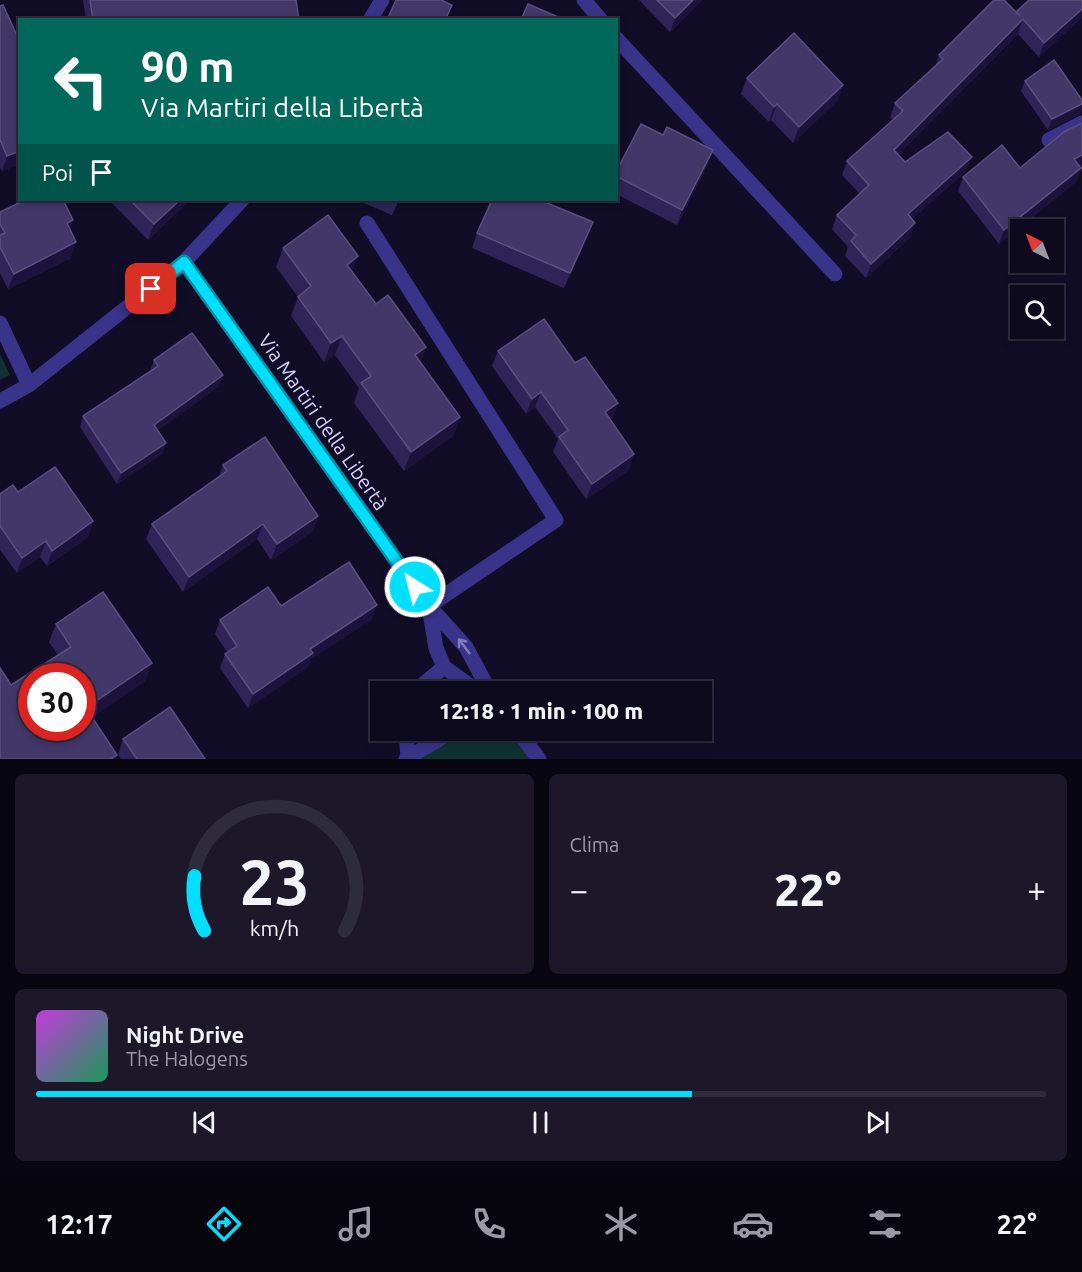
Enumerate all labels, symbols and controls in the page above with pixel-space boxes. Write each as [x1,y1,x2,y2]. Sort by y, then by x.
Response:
icon: left [42,42,120,120]
text: 90 m [141,43,235,90]
text: Via Martiri della Libertà [141,92,424,122]
icon: arrive [85,156,118,189]
text: Poi [42,160,73,185]
north arrow [1010,219,1064,273]
map controls [1010,219,1064,339]
pin [125,263,176,314]
icon: arrive [134,272,167,305]
button: search [1010,285,1064,339]
street label: Via Martiri della Libertà [254,329,393,514]
position arrow [383,555,447,619]
one-way arrow [457,638,470,654]
speed limit sign: 30 [18,663,96,741]
text: 12:18 · 1 min · 100 m [439,698,643,723]
text: Clima [570,833,619,856]
text: 23 [239,847,309,917]
text: 22° [774,864,841,915]
text: − [570,871,588,908]
text: + [1027,871,1046,908]
text: km/h [249,916,299,940]
text: Night Drive [126,1022,244,1047]
text: The Halogens [126,1047,248,1070]
icon: previous [188,1106,221,1139]
icon: pause [524,1106,557,1139]
icon: next [861,1106,894,1139]
icon: directions [203,1203,245,1245]
icon: music [335,1203,377,1245]
icon: phone [468,1203,510,1245]
icon: climate [600,1203,642,1245]
icon: car [732,1203,774,1245]
icon: filters [864,1203,906,1245]
text: 12:17 [45,1209,113,1239]
text: 22° [997,1209,1037,1239]

